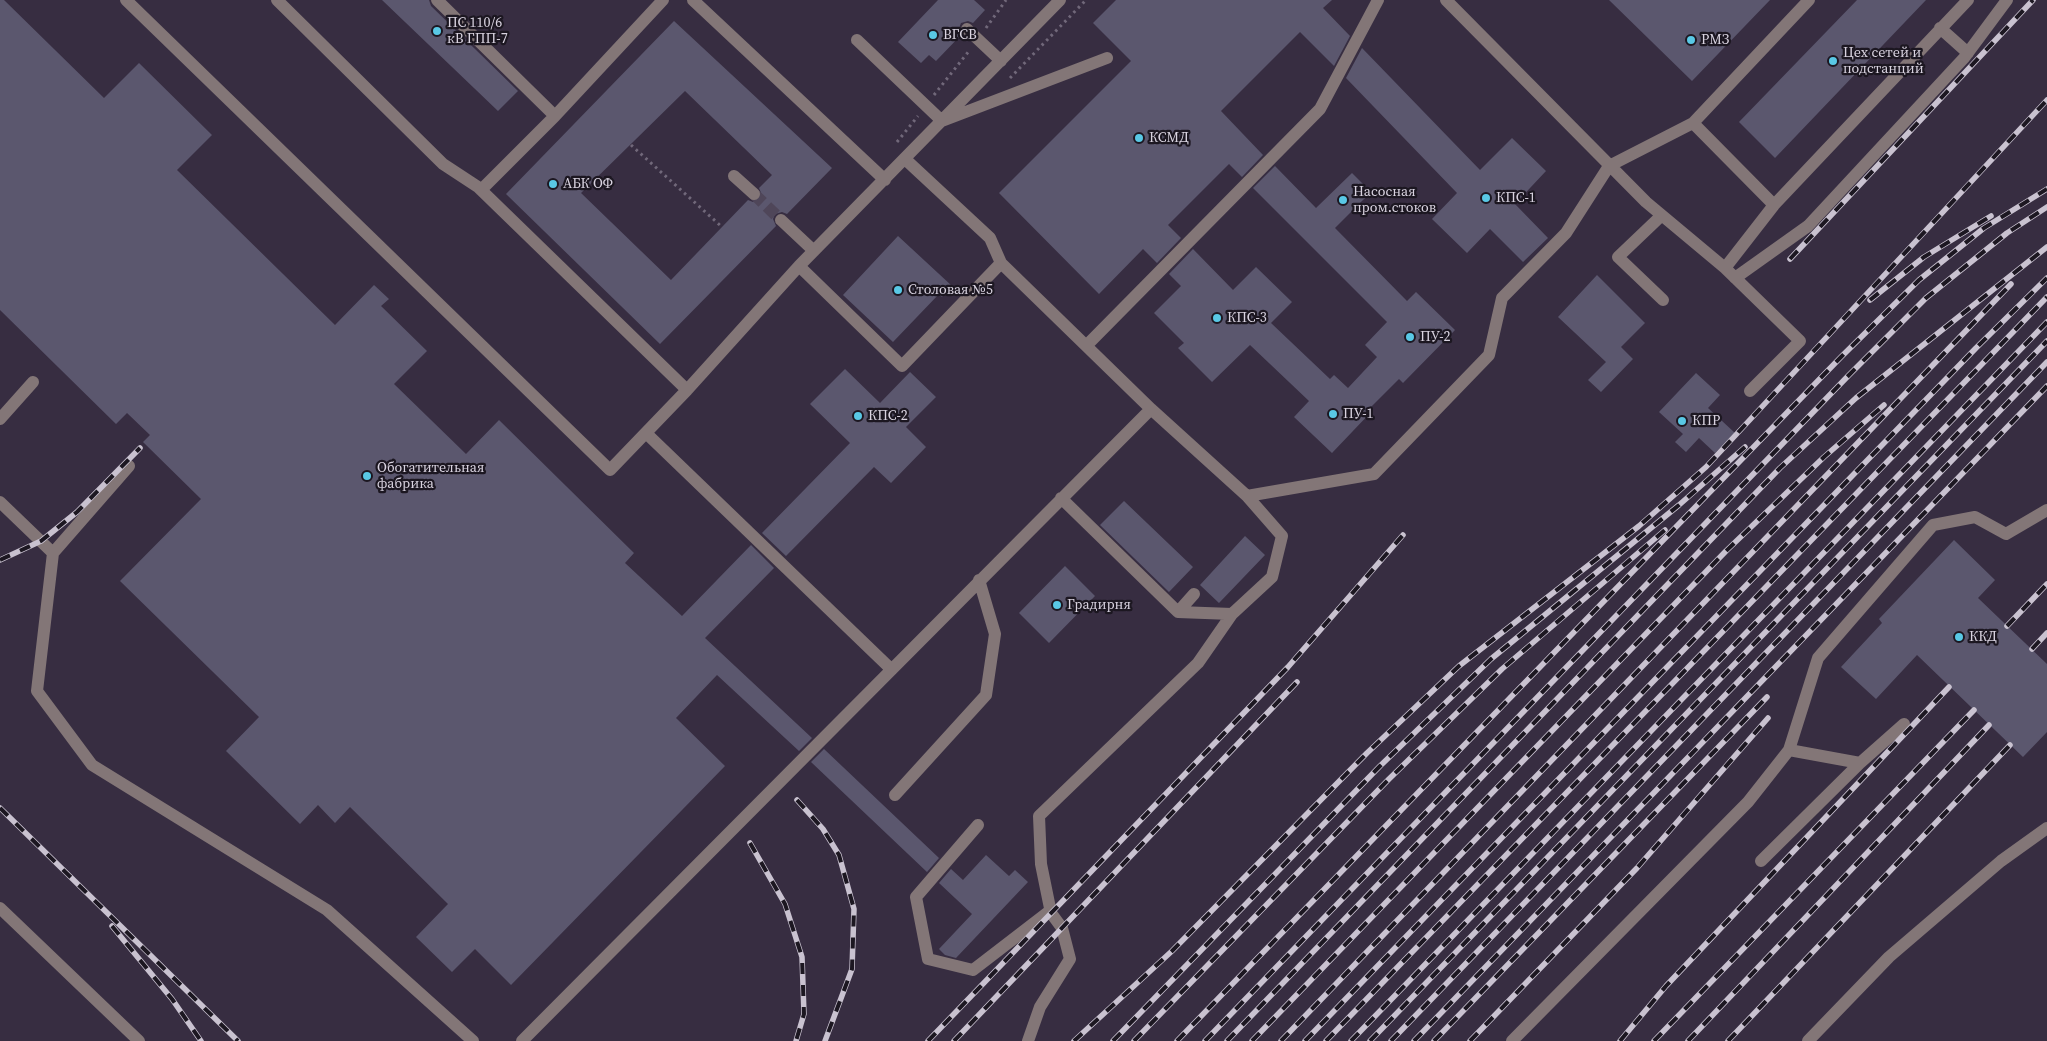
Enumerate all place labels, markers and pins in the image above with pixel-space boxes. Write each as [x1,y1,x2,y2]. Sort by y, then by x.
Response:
place label: ПС 110/6 кВ ГПП-7 [447,15,508,48]
marker: ПС 110/6 кВ ГПП-7 [431,25,443,37]
place label: ВГСВ [943,27,977,43]
marker: ВГСВ [927,29,939,41]
place label: РМЗ [1701,32,1730,48]
marker: РМЗ [1685,34,1697,46]
place label: Цех сетей и подстанций [1843,45,1924,78]
marker: Цех сетей и подстанций [1827,55,1839,67]
place label: КСМД [1149,130,1189,146]
marker: КСМД [1133,132,1145,144]
place label: АБК ОФ [563,176,613,192]
marker: АБК ОФ [547,178,559,190]
place label: Насосная пром.стоков [1353,184,1436,216]
place label: КПС-1 [1496,190,1536,206]
marker: КПС-1 [1480,192,1492,204]
marker: Насосная пром.стоков [1337,194,1349,206]
place label: Столовая №5 [908,282,993,298]
marker: Столовая №5 [892,284,904,296]
place label: КПС-3 [1227,310,1267,326]
marker: КПС-3 [1211,312,1223,324]
place label: ПУ-2 [1420,329,1451,345]
marker: ПУ-2 [1404,331,1416,343]
place label: ПУ-1 [1343,406,1374,422]
place label: КПС-2 [868,408,908,424]
marker: ПУ-1 [1327,408,1339,420]
marker: КПС-2 [852,410,864,422]
place label: КПР [1692,413,1720,429]
marker: КПР [1676,415,1688,427]
place label: Обогатительная фабрика [377,460,484,492]
marker: Обогатительная фабрика [361,470,373,482]
place label: Градирня [1067,597,1131,613]
marker: Градирня [1051,599,1063,611]
place label: ККД [1969,629,1997,645]
marker: ККД [1953,631,1965,643]

